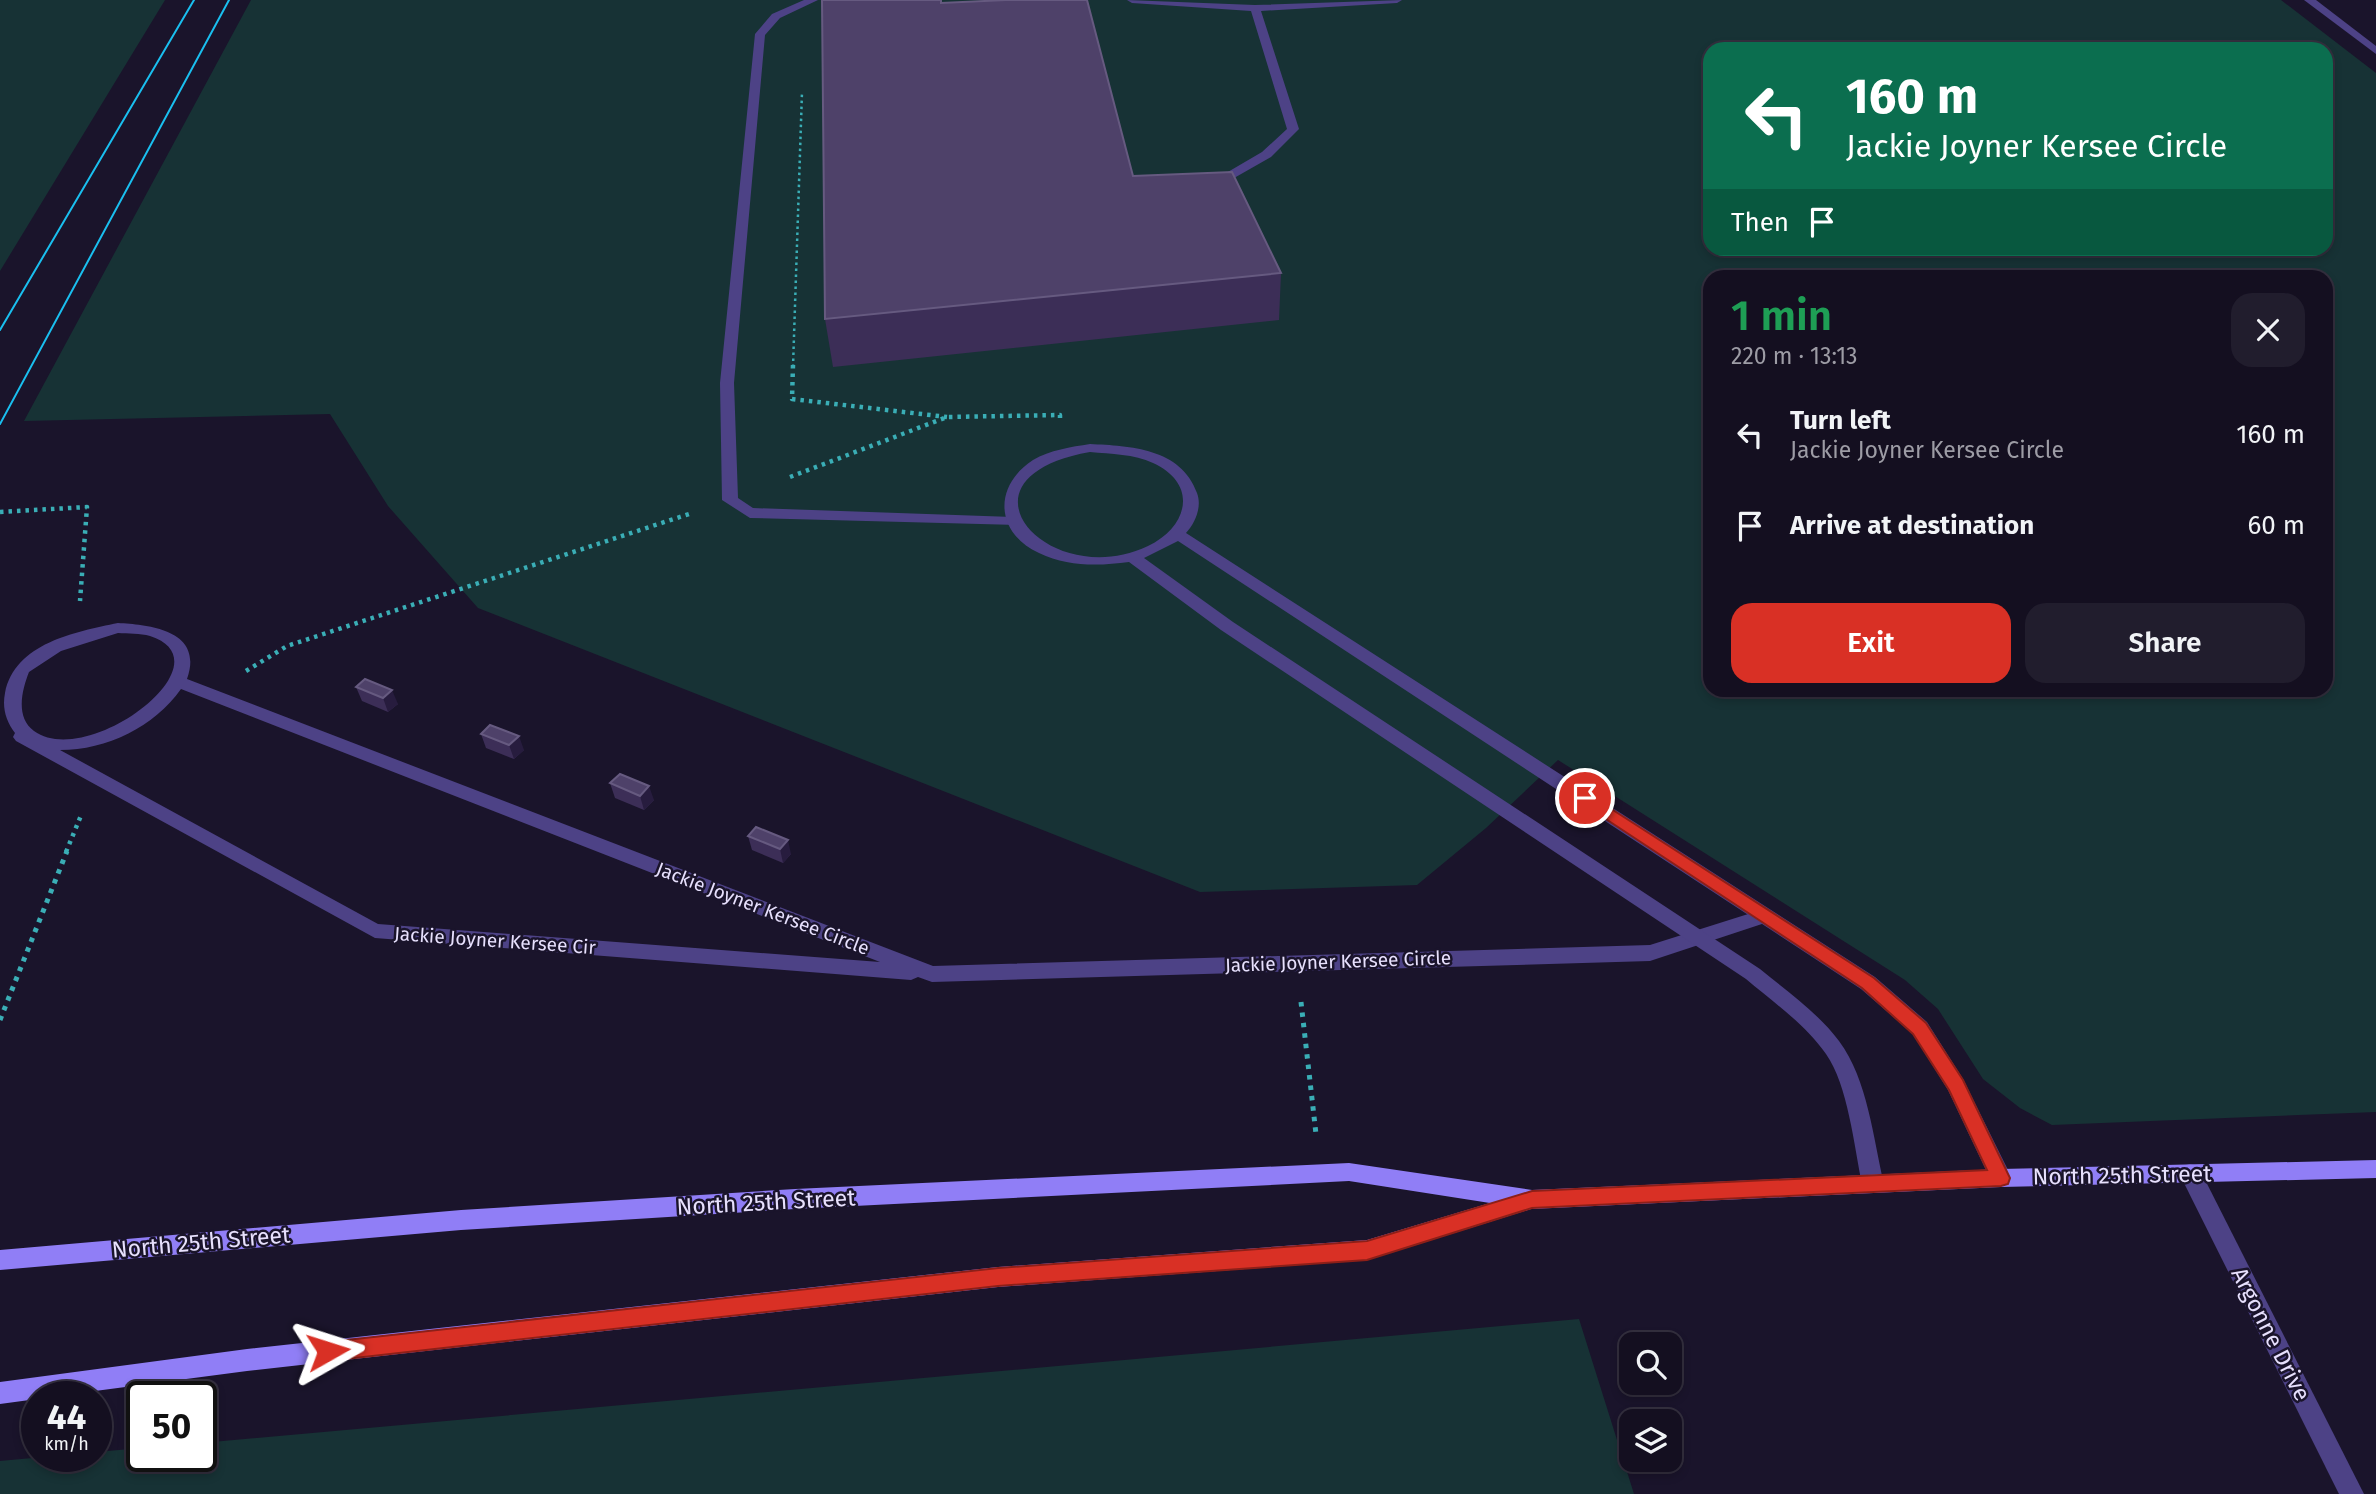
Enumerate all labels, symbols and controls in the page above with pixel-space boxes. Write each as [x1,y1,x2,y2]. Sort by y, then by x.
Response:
text: 160 m [1846,67,1978,126]
icon: left [1731,70,1822,161]
text: Jackie Joyner Kersee Circle [1846,127,2227,165]
icon: arrive [1803,203,1841,241]
text: Then [1731,207,1789,238]
text: 1 min [1731,291,1832,341]
button: close [2231,293,2305,367]
text: 220 m · 13:13 [1731,342,1858,370]
text: Turn left [1790,405,1891,436]
icon: left [1731,416,1769,454]
text: 160 m [2236,419,2305,450]
text: Jackie Joyner Kersee Circle [1790,436,2064,464]
icon: arrive [1731,507,1769,545]
text: Arrive at destination [1790,510,2034,541]
text: 60 m [2247,510,2305,541]
button: Exit [1731,603,2011,683]
button: Share [2025,603,2305,683]
pin [1555,768,1615,828]
icon: arrive [1566,779,1604,817]
street label: Jackie Joyner Kersee Circle [653,857,873,960]
street label: Jackie Joyner Kersee Cir [393,922,597,959]
street label: Jackie Joyner Kersee Circle [1225,946,1452,977]
street label: North 25th Street [2032,1159,2212,1191]
street label: North 25th Street [676,1183,857,1221]
street label: North 25th Street [111,1220,292,1264]
street label: Argonne Drive [2225,1262,2317,1406]
position arrow [291,1314,365,1388]
map controls [1619,1332,1682,1472]
button: search [1619,1332,1682,1395]
speed limit sign: 50 [126,1381,217,1472]
text: 44 [47,1396,86,1438]
button: layers [1619,1409,1682,1472]
text: km/h [44,1433,89,1455]

